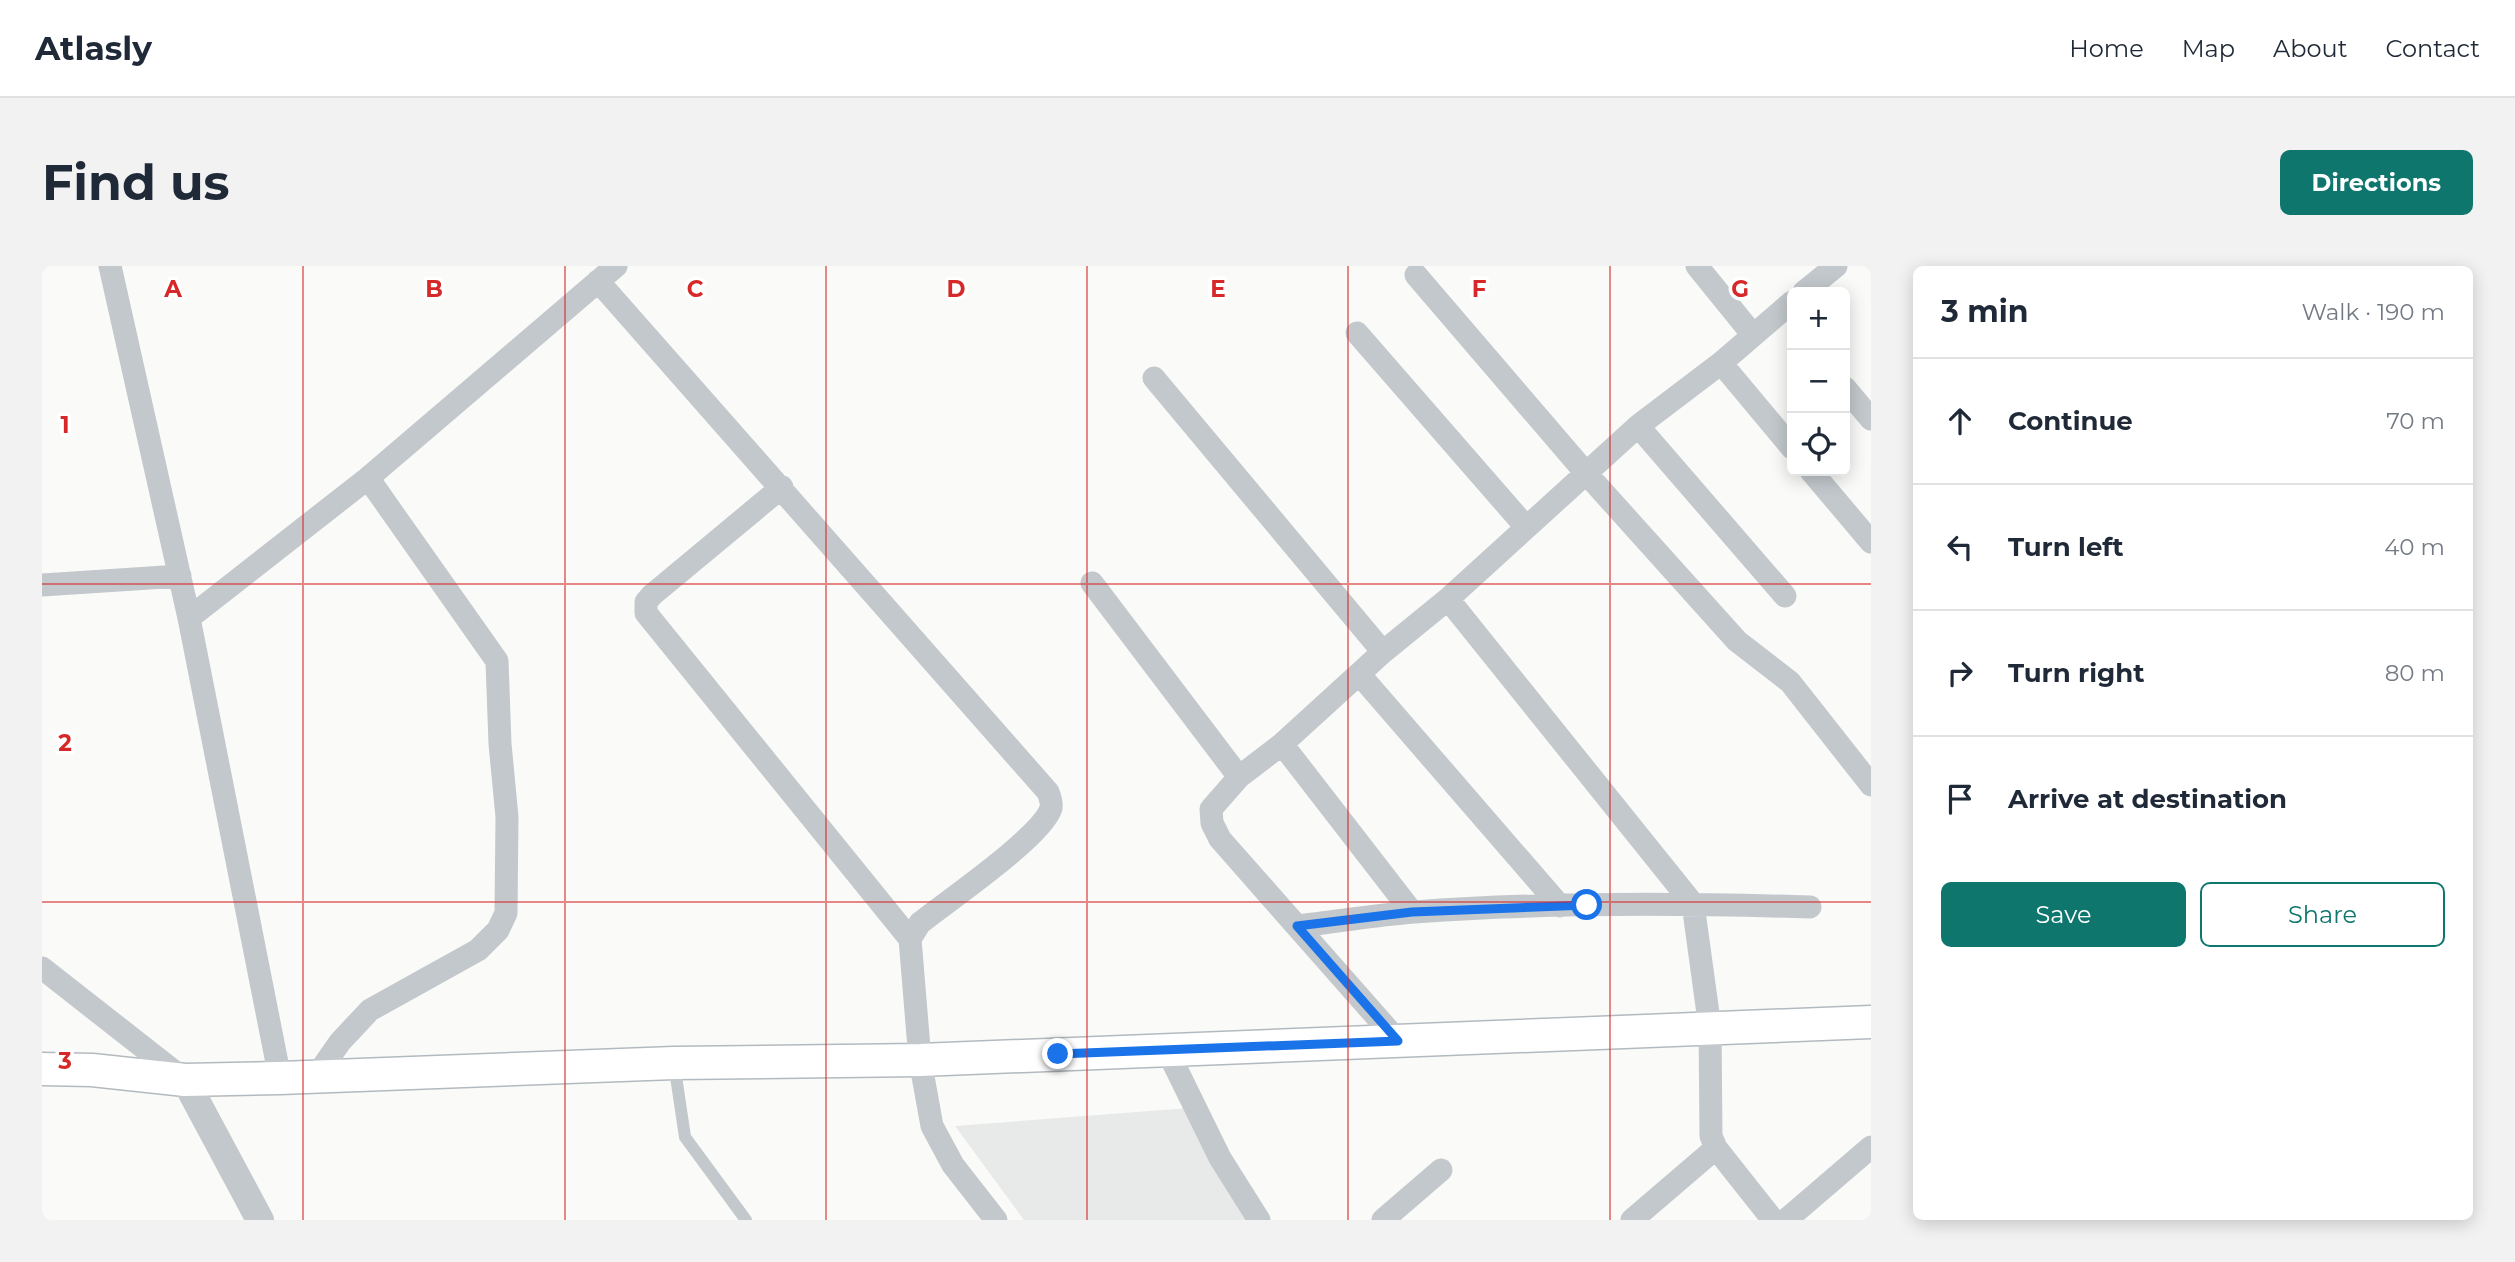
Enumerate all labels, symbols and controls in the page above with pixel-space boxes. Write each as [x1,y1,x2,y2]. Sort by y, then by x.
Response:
text: Atlasly [35,28,152,68]
text: Home [2069,34,2144,63]
text: Map [2182,34,2235,63]
text: About [2273,34,2347,63]
text: Contact [2385,34,2480,63]
button: Directions [2280,150,2473,215]
text: Find us [42,153,230,212]
text: A [163,275,182,303]
text: B [425,275,443,303]
text: C [687,275,704,303]
text: D [947,275,966,303]
text: E [1210,275,1226,303]
text: F [1472,275,1487,303]
text: G [1731,275,1749,303]
map controls [1787,287,1850,476]
button: + [1787,287,1850,350]
text: 3 min [1941,293,2028,330]
text: Walk · 190 m [2301,298,2445,326]
button: − [1787,350,1850,413]
icon: ahead [1941,402,1979,440]
text: Continue [2008,405,2133,437]
text: 70 m [2386,407,2445,435]
text: 1 [60,411,70,439]
button: locate [1787,413,1850,476]
icon: left [1941,528,1979,566]
text: Turn left [2008,531,2124,563]
text: 40 m [2384,533,2445,561]
icon: right [1941,654,1979,692]
text: Turn right [2008,657,2144,689]
text: 80 m [2385,659,2445,687]
text: 2 [58,729,72,757]
icon: arrive [1941,780,1979,818]
text: Arrive at destination [2008,783,2287,815]
button: Save [1941,882,2186,947]
button: Share [2200,882,2445,947]
route start [1571,889,1602,920]
route end [1042,1038,1073,1069]
text: 3 [57,1047,72,1075]

